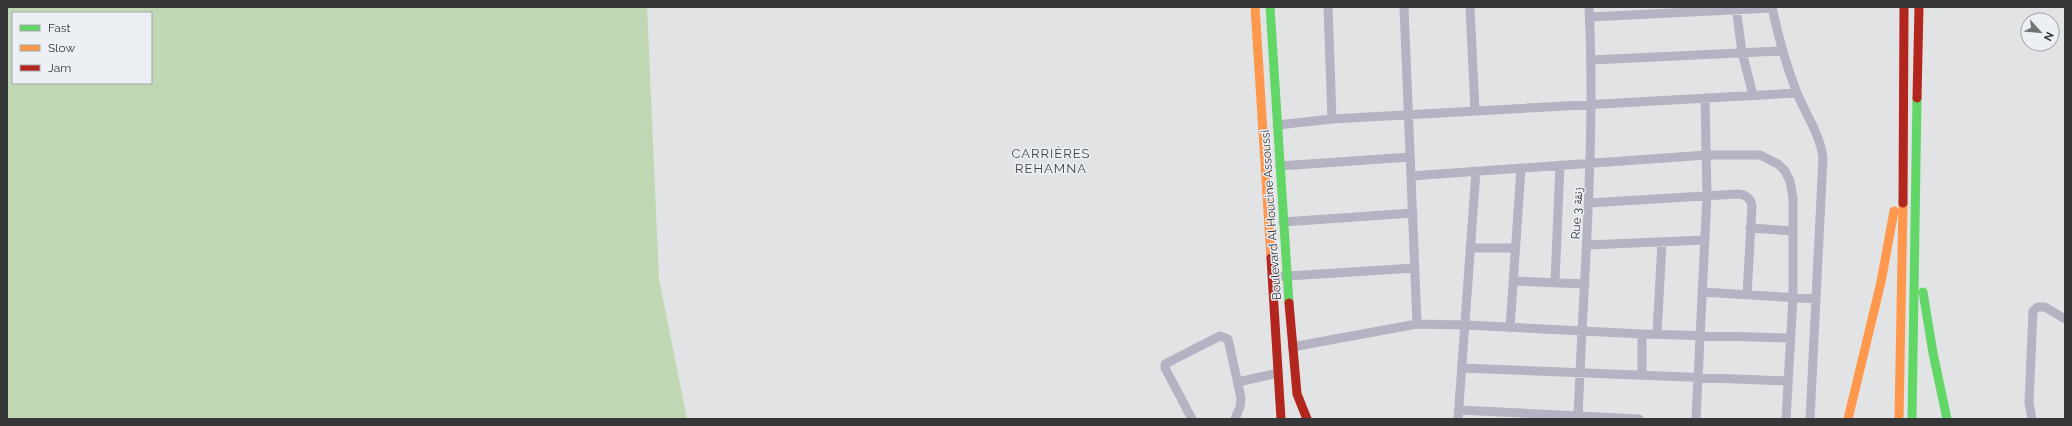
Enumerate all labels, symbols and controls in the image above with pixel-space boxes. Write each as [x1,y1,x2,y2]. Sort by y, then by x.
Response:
legend [12,12,152,84]
north arrow [2020,12,2060,52]
text: Fast [48,21,71,35]
text: N [2041,30,2056,43]
text: Slow [48,41,75,55]
text: Jam [48,61,71,75]
street label: Boulevard Al Houcine Assoussi [1258,129,1284,301]
district label: CARRIÈRES REHAMNA [1012,146,1090,176]
street label: Rue 3 زنقة [1569,186,1585,240]

